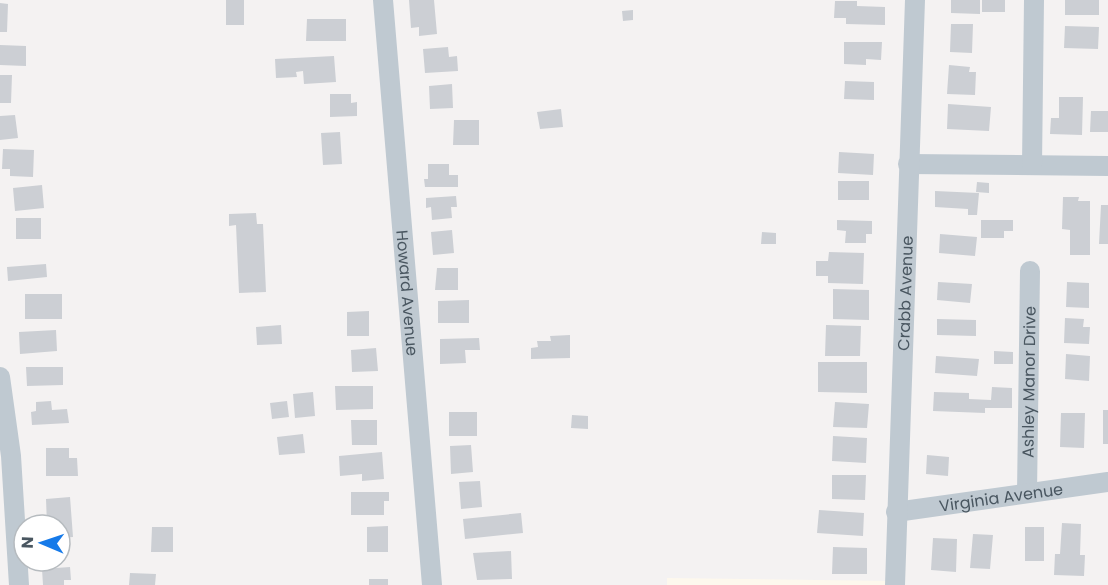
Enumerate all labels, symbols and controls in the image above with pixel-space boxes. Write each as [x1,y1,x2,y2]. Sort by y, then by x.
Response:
street label: Howard Avenue [390,229,424,357]
street label: Crabb Avenue [892,235,919,351]
street label: Ashley Manor Drive [1016,306,1042,458]
street label: Virginia Avenue [938,477,1065,518]
north arrow [12,513,72,573]
text: N [16,536,39,549]

